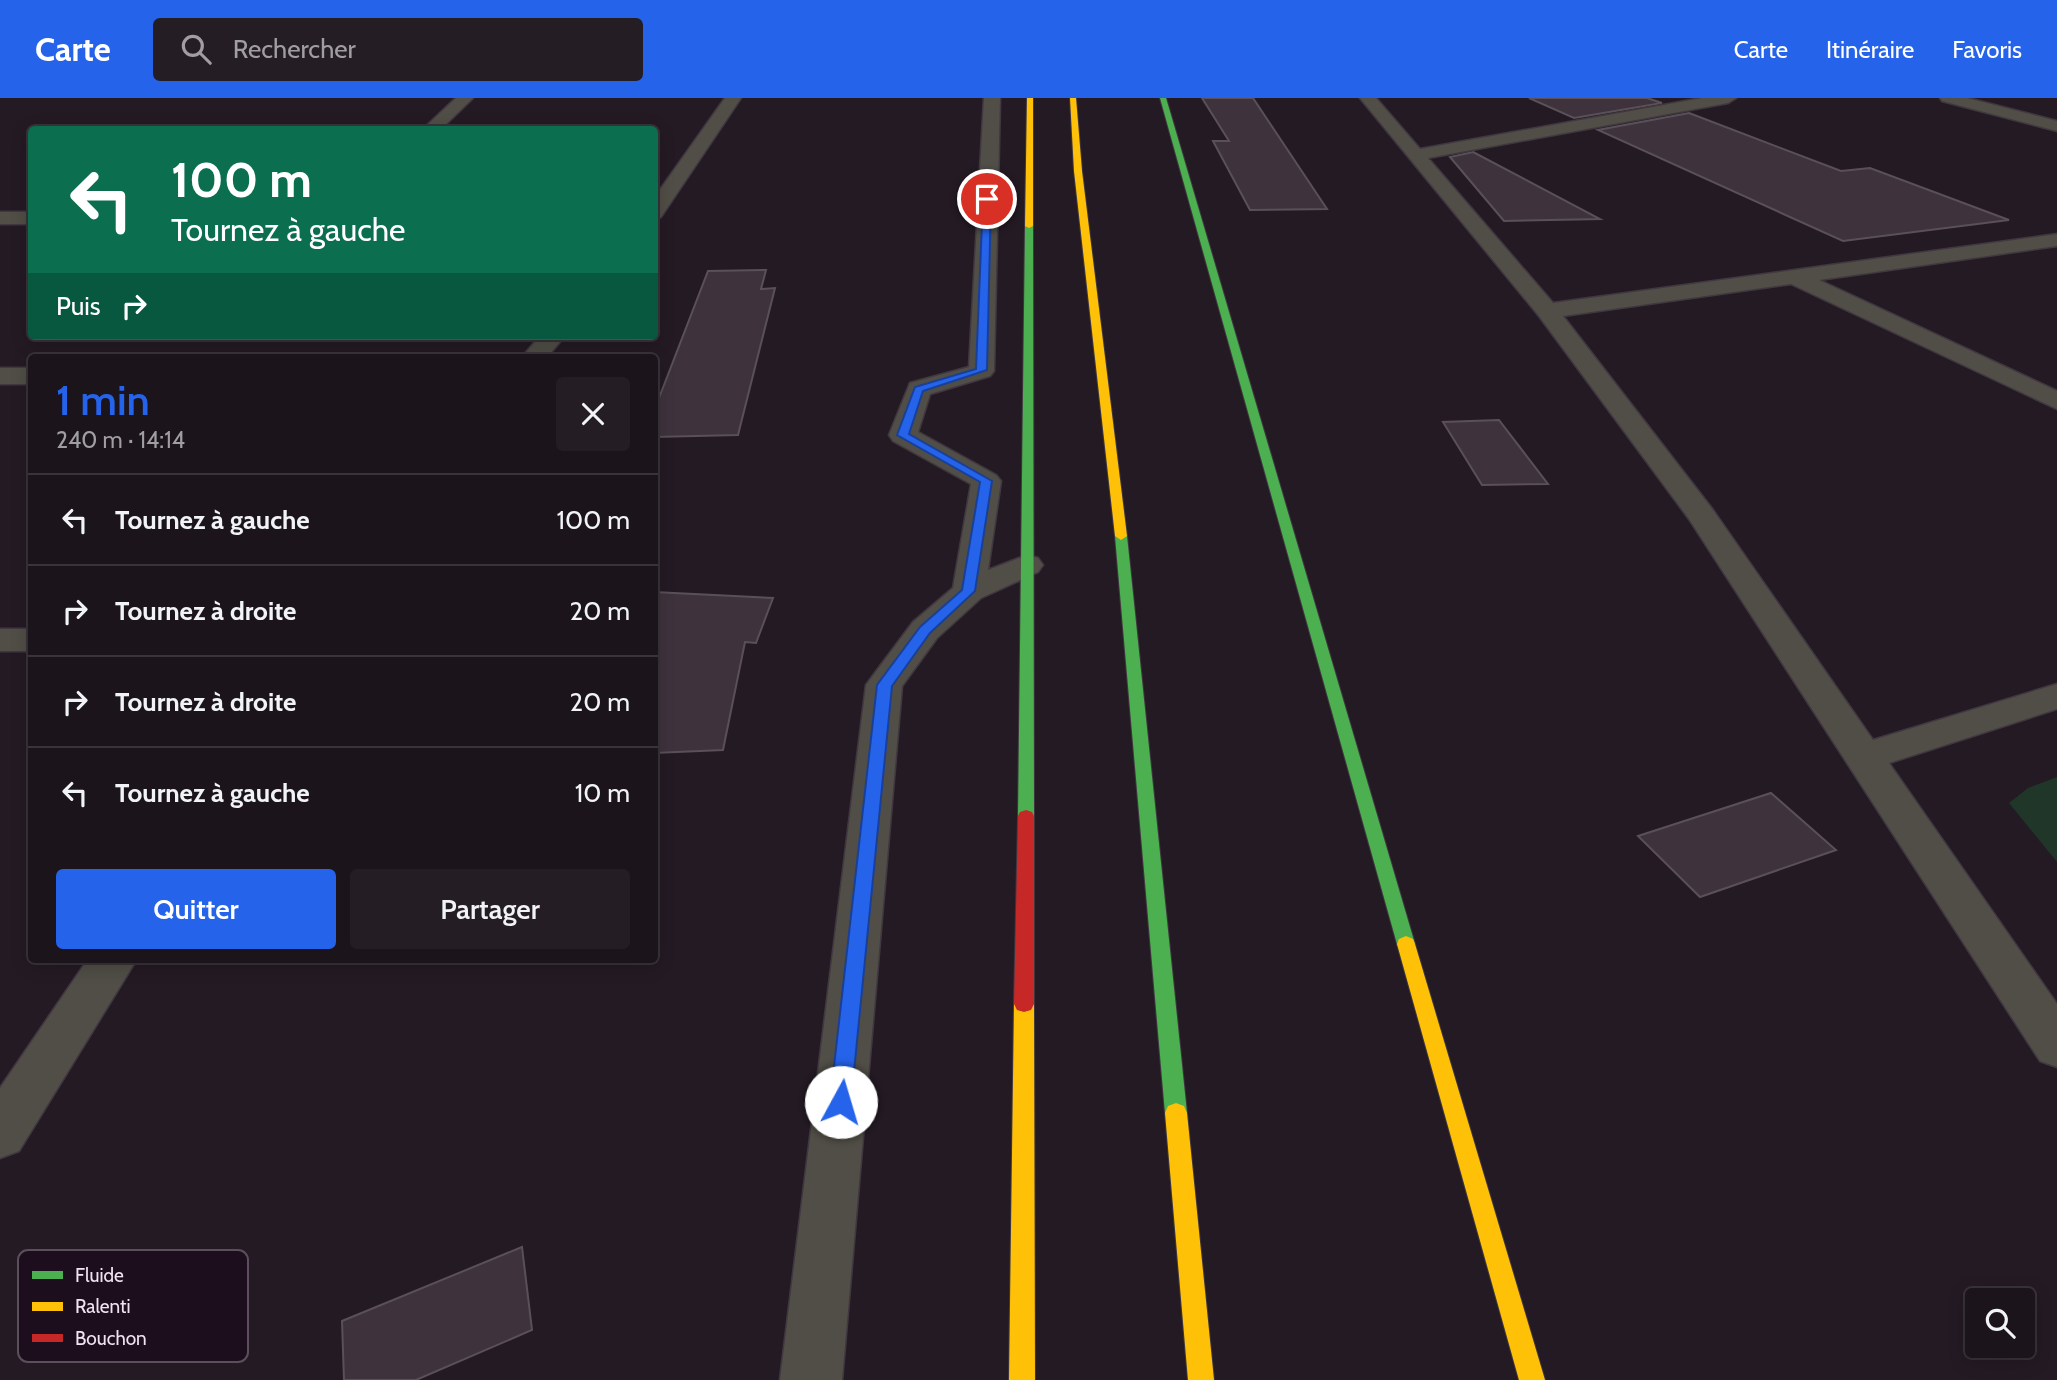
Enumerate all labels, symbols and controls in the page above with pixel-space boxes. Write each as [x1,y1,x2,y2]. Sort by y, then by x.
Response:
search box [153,18,643,81]
text: Carte [35,29,111,69]
icon: search [177,30,215,68]
text: Rechercher [233,33,356,65]
text: Carte [1734,35,1788,64]
text: Itinéraire [1826,35,1914,64]
text: Favoris [1952,35,2022,64]
text: 100 m [171,150,312,209]
icon: left [56,154,147,245]
pin [957,169,1017,229]
icon: arrive [968,180,1006,218]
text: Tournez à gauche [171,210,405,249]
icon: right [115,287,153,325]
text: Puis [56,290,101,322]
text: 1 min [56,374,150,426]
button: close [556,377,630,451]
text: 240 m · 14:14 [56,426,185,454]
icon: left [56,501,94,539]
text: Tournez à gauche [115,504,310,536]
text: 100 m [557,504,630,536]
icon: right [56,592,94,630]
text: Tournez à droite [115,595,297,627]
text: 20 m [570,595,630,627]
icon: right [56,683,94,721]
text: Tournez à droite [115,686,297,718]
text: 20 m [570,686,630,718]
icon: left [56,774,94,812]
text: Tournez à gauche [115,777,310,809]
text: 10 m [575,777,630,809]
button: Quitter [56,869,336,949]
button: Partager [350,869,630,949]
position arrow [804,1065,878,1139]
legend [18,1250,248,1362]
text: Fluide [75,1264,124,1287]
map controls [1965,1288,2035,1358]
button: search [1965,1288,2035,1358]
text: Ralenti [75,1295,131,1318]
text: Bouchon [75,1327,147,1350]

